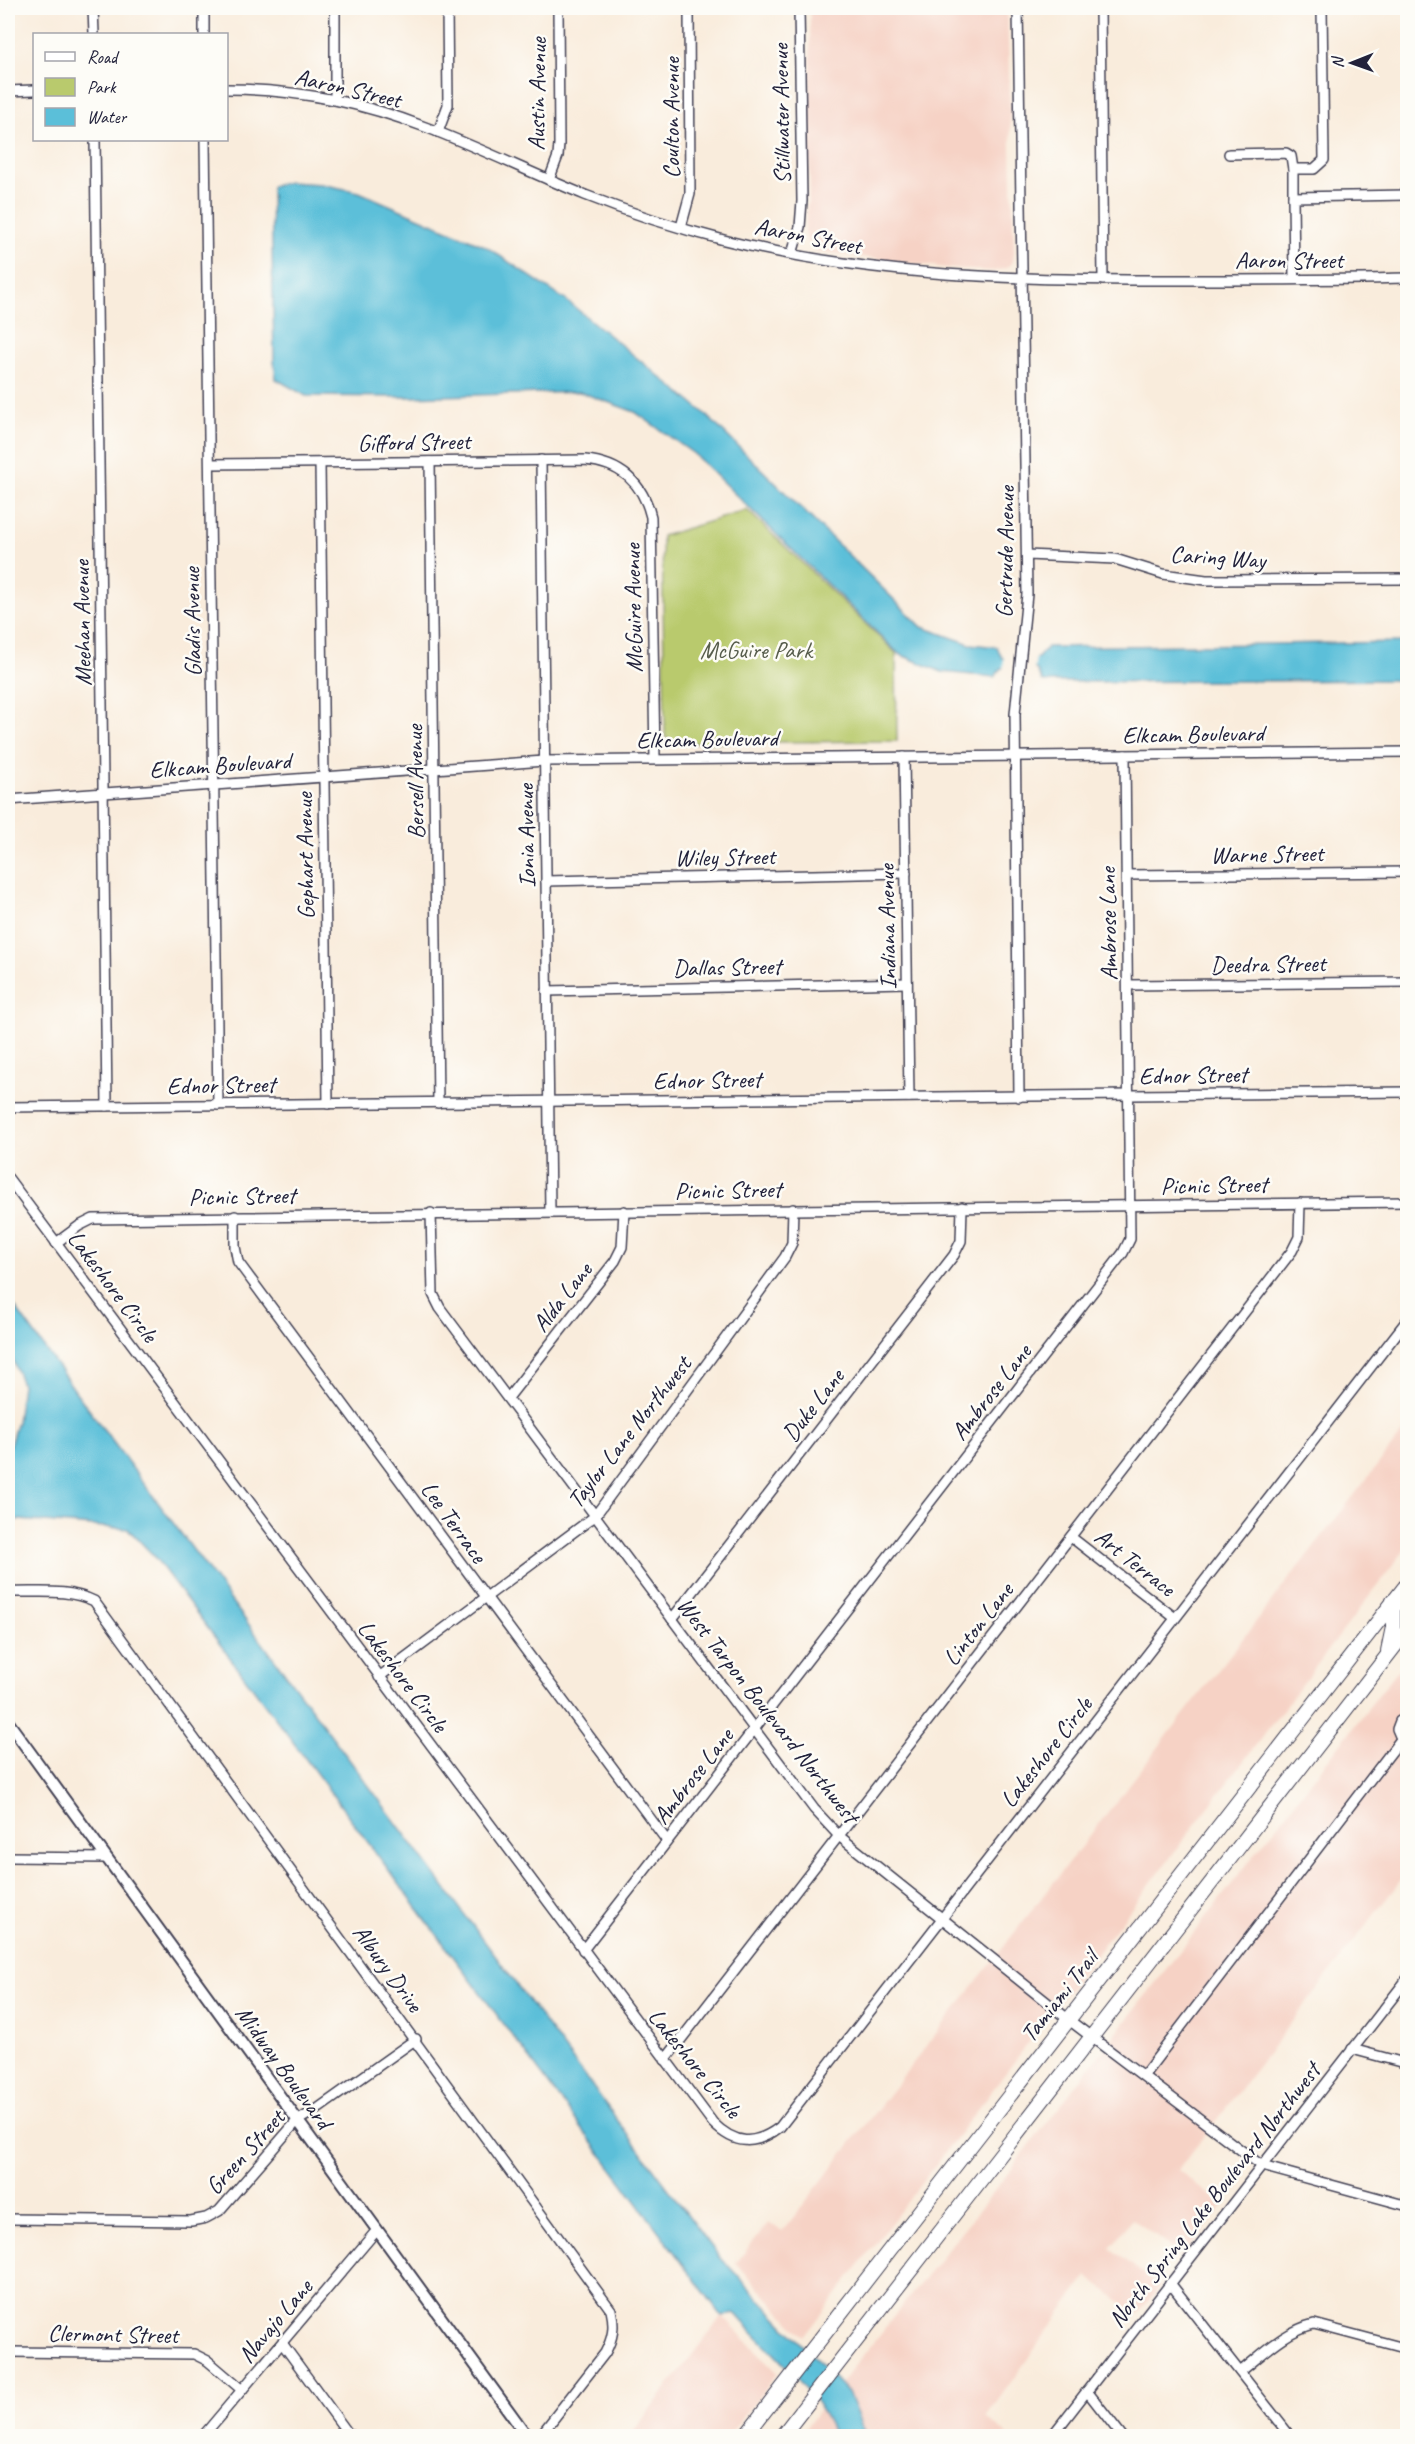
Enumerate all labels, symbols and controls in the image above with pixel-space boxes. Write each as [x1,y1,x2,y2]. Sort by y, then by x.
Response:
legend [33,33,228,141]
north arrow [1322,33,1382,93]
street label: Austin Avenue [521,35,553,151]
street label: Stillwater Avenue [765,41,797,184]
text: Road [87,46,120,68]
street label: Coulton Avenue [656,55,686,178]
text: N [1328,55,1348,68]
street label: Aaron Street [292,61,406,115]
text: Park [87,76,117,98]
text: Water [87,106,128,128]
street label: Aaron Street [752,211,866,261]
street label: Aaron Street [1235,245,1345,275]
street label: Gifford Street [357,426,473,458]
street label: Gertrude Avenue [989,484,1021,618]
street label: Caring Way [1169,539,1268,575]
street label: McGuire Avenue [617,541,649,673]
street label: Meehan Avenue [66,558,98,686]
street label: Gladis Avenue [176,565,208,677]
park label: McGuire Park [700,635,814,665]
street label: Elkcam Boulevard [1122,718,1268,750]
street label: Bersell Avenue [399,723,431,839]
street label: Elkcam Boulevard [636,723,782,755]
street label: Elkcam Boulevard [148,745,295,785]
street label: Ionia Avenue [510,782,542,888]
street label: Gephart Avenue [289,790,321,920]
street label: Warne Street [1210,838,1326,870]
street label: Wiley Street [675,841,777,873]
street label: Indiana Avenue [871,862,903,990]
street label: Ambrose Lane [1092,865,1124,981]
street label: Deedra Street [1210,948,1328,980]
street label: Dallas Street [673,951,784,983]
street label: Ednor Street [1139,1059,1250,1091]
street label: Ednor Street [653,1064,764,1096]
street label: Ednor Street [167,1069,278,1101]
street label: Picnic Street [1160,1169,1271,1201]
street label: Picnic Street [674,1174,785,1206]
street label: Picnic Street [188,1180,299,1212]
street label: Lakeshore Circle [61,1224,166,1350]
street label: Alda Lane [525,1254,600,1338]
street label: Ambrose Lane [944,1336,1039,1446]
street label: Taylor Lane Northwest [560,1348,699,1514]
street label: Duke Lane [775,1361,852,1447]
street label: Lee Terrace [414,1475,495,1571]
street label: Art Terrace [1089,1521,1183,1604]
street label: Linton Lane [936,1575,1021,1672]
street label: West Tarpon Boulevard Northwest [670,1591,867,1831]
street label: Lakeshore Circle [351,1614,456,1740]
street label: Lakeshore Circle [993,1689,1100,1813]
street label: Ambrose Lane [646,1720,741,1830]
street label: Albury Drive [346,1918,431,2019]
street label: Tamiami Trail [1014,1941,1107,2048]
street label: Midway Boulevard [229,1999,341,2137]
street label: Lakeshore Circle [642,2002,750,2126]
street label: North Spring Lake Boulevard Northwest [1101,2054,1329,2333]
street label: Green Street [199,2102,292,2201]
street label: Navajo Lane [231,2271,320,2369]
street label: Clermont Street [48,2318,180,2350]

